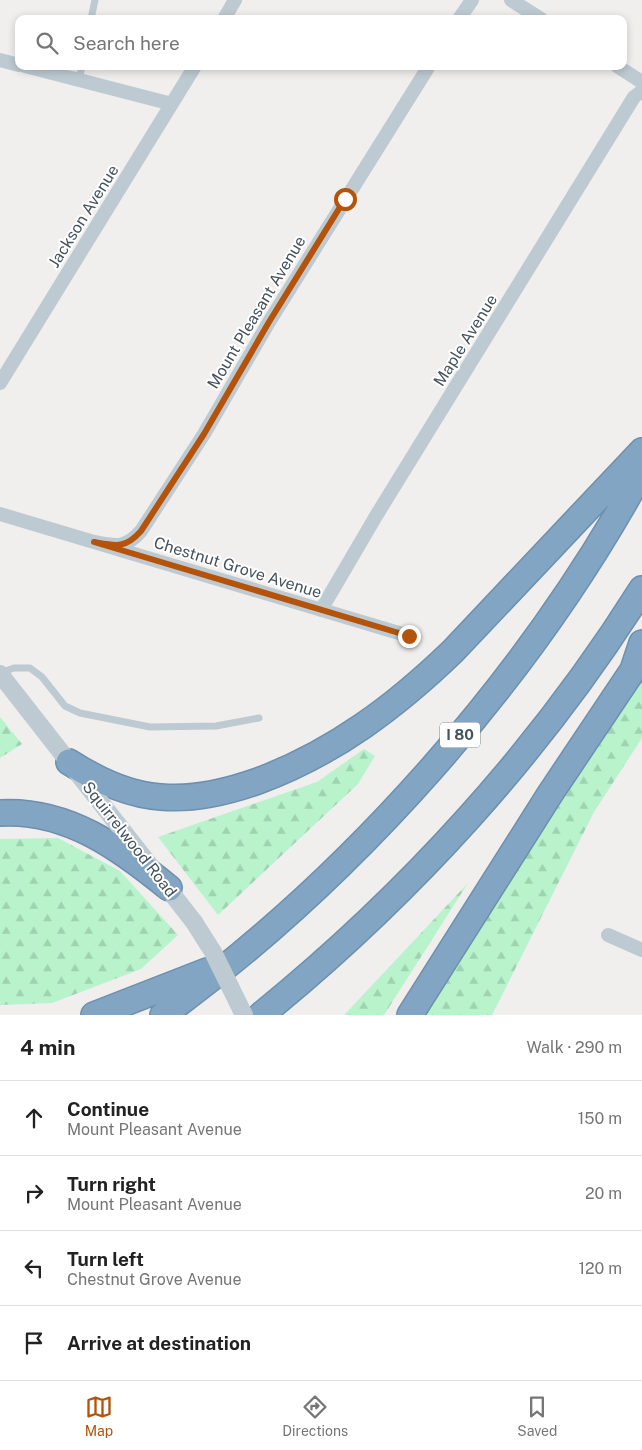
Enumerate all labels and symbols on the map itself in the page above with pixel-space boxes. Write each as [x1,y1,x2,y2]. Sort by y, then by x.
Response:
street label: Jackson Avenue [44,161,123,271]
route start [334,188,357,211]
street label: Mount Pleasant Avenue [203,232,310,392]
street label: Maple Avenue [430,291,501,390]
street label: Chestnut Grove Avenue [152,533,324,602]
route end [398,625,421,648]
road number: I 80 [440,722,480,748]
street label: Squirrelwood Road [79,778,181,901]

